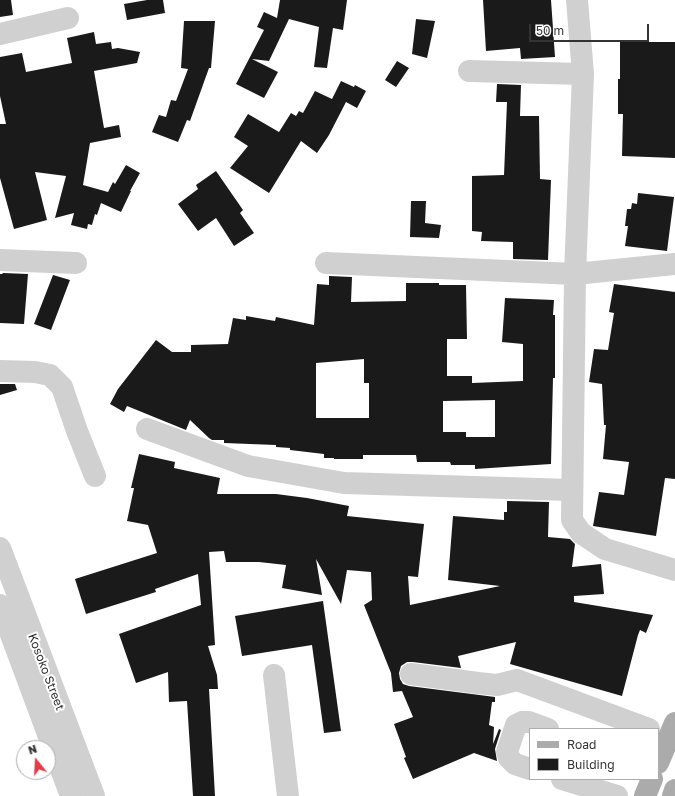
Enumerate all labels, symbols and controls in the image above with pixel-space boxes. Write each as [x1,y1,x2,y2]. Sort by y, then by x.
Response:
scale bar [531,16,651,42]
text: 50 m [536,23,564,38]
street label: Kosoko Street [25,632,67,712]
legend [529,728,659,780]
text: Road [567,737,596,752]
north arrow [16,740,56,780]
text: N [26,742,38,757]
text: Building [567,757,615,772]

